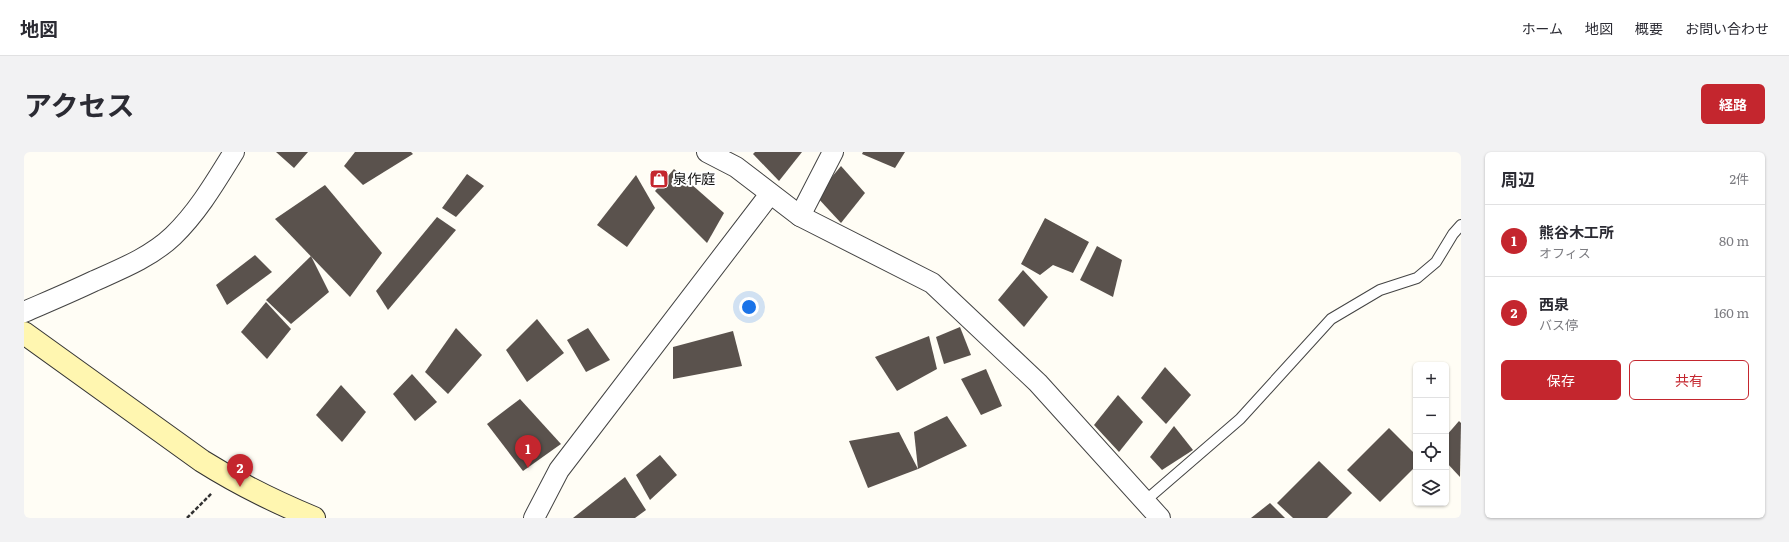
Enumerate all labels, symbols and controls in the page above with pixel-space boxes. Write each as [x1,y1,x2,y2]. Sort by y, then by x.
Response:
text: 地図 [20,14,58,42]
text: ホーム [1521,18,1563,38]
text: 地図 [1585,18,1613,38]
text: 概要 [1635,18,1663,38]
text: お問い合わせ [1685,18,1769,38]
text: アクセス [24,83,135,125]
button: 経路 [1701,84,1765,124]
text: 周辺 [1501,166,1535,191]
shop icon: 泉作庭 [648,168,670,190]
place label: 泉作庭 [673,168,715,188]
text: 2件 [1729,169,1749,188]
text: 熊谷木工所 [1539,220,1614,243]
text: 1 [1511,231,1517,250]
text: 80 m [1719,231,1749,250]
text: オフィス [1539,243,1591,262]
text: 西泉 [1539,292,1569,315]
your location [739,297,759,317]
text: 2 [1511,303,1517,322]
text: 160 m [1714,303,1749,322]
text: バス停 [1539,315,1578,334]
button: 保存 [1501,360,1621,400]
button: 共有 [1629,360,1749,400]
map controls [1413,362,1449,506]
button: + [1413,362,1449,398]
button: − [1413,398,1449,434]
button: locate [1413,434,1449,470]
pin: 1 [515,435,541,468]
pin: 2 [227,454,253,487]
button: layers [1413,470,1449,506]

